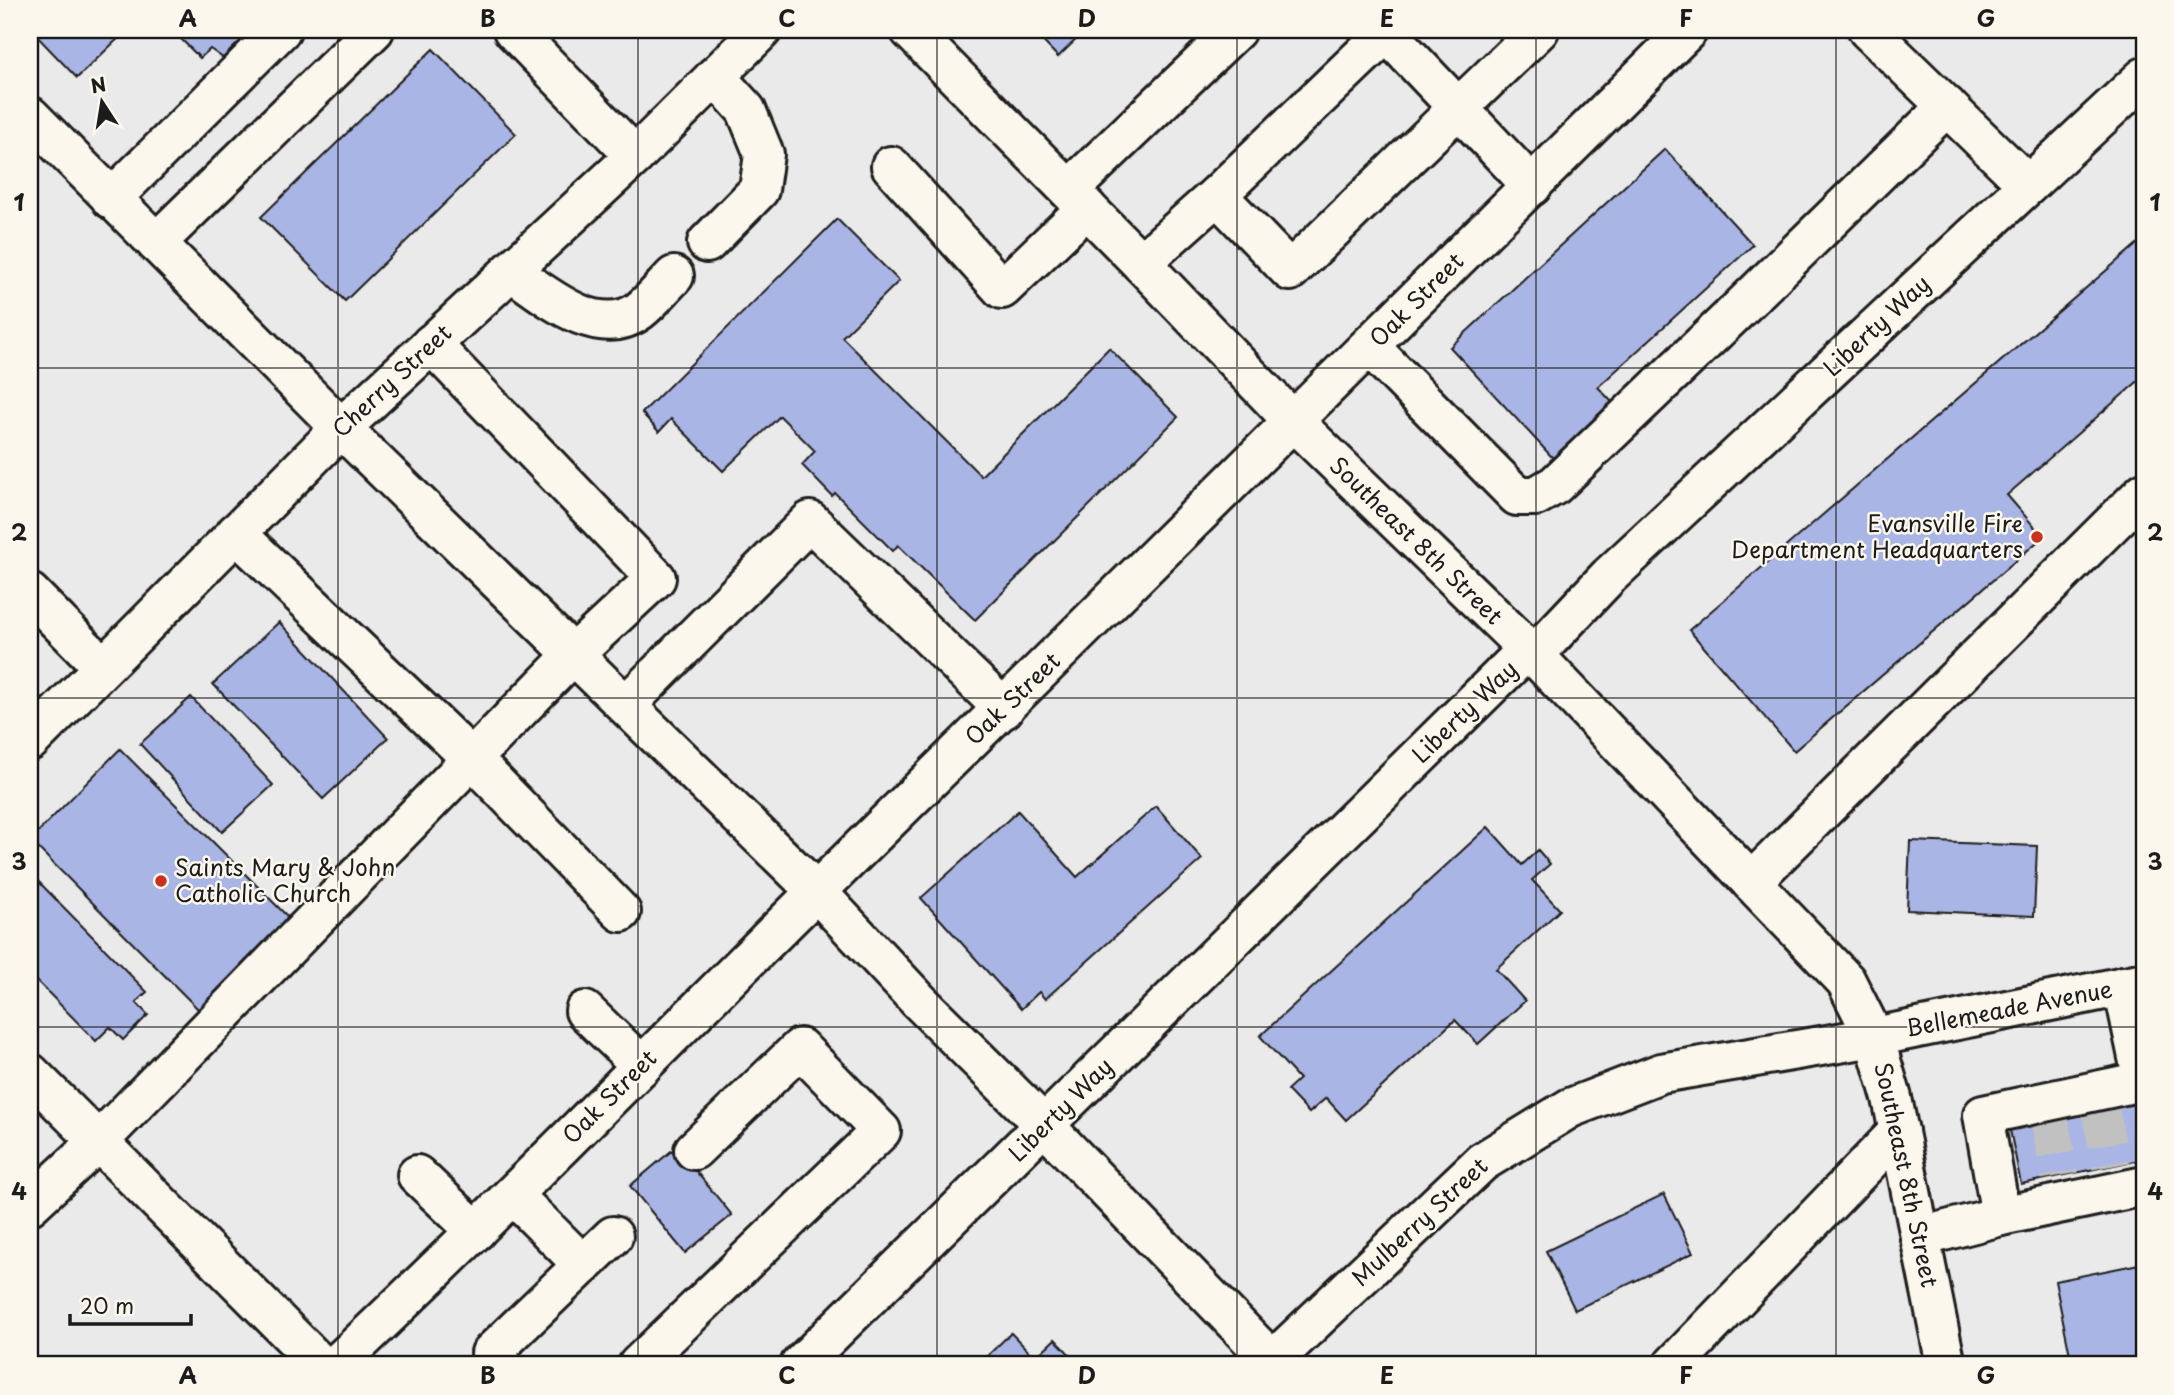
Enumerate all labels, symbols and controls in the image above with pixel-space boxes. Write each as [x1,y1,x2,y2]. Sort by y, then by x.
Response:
text: A [179,0,197,35]
text: B [480,0,496,35]
text: C [778,0,796,35]
text: D [1078,0,1096,35]
text: E [1380,0,1394,35]
text: F [1679,0,1693,35]
text: G [1977,0,1995,35]
north arrow [66,66,136,136]
text: N [88,69,109,100]
text: 1 [14,184,25,219]
text: 1 [2150,184,2161,219]
street label: Oak Street [1361,244,1471,354]
street label: Liberty Way [1815,266,1937,384]
street label: Cherry Street [323,315,459,445]
street label: Southeast 8th Street [1323,448,1512,632]
place label: Evansville Fire Department Headquarters [1731,505,2023,566]
text: 2 [11,514,27,549]
text: 2 [2147,514,2163,549]
marker: Evansville Fire Department Headquarters [2029,529,2045,545]
street label: Oak Street [956,643,1068,753]
street label: Liberty Way [1403,651,1525,770]
text: 3 [11,843,27,878]
text: 3 [2147,843,2163,878]
place label: Saints Mary & John Catholic Church [175,849,395,910]
marker: Saints Mary & John Catholic Church [153,873,169,889]
street label: Bellemeade Avenue [1902,970,2115,1045]
street label: Oak Street [554,1041,664,1151]
street label: Liberty Way [1000,1049,1120,1169]
street label: Southeast 8th Street [1867,1059,1948,1290]
street label: Mulberry Street [1343,1148,1495,1294]
text: 4 [11,1173,27,1208]
text: 4 [2147,1173,2163,1208]
scale bar [70,1283,191,1327]
text: 20 m [80,1289,134,1321]
text: A [179,1357,197,1392]
text: B [480,1357,496,1392]
text: C [778,1357,796,1392]
text: D [1078,1357,1096,1392]
text: E [1380,1357,1394,1392]
text: F [1679,1357,1693,1392]
text: G [1977,1357,1995,1392]

